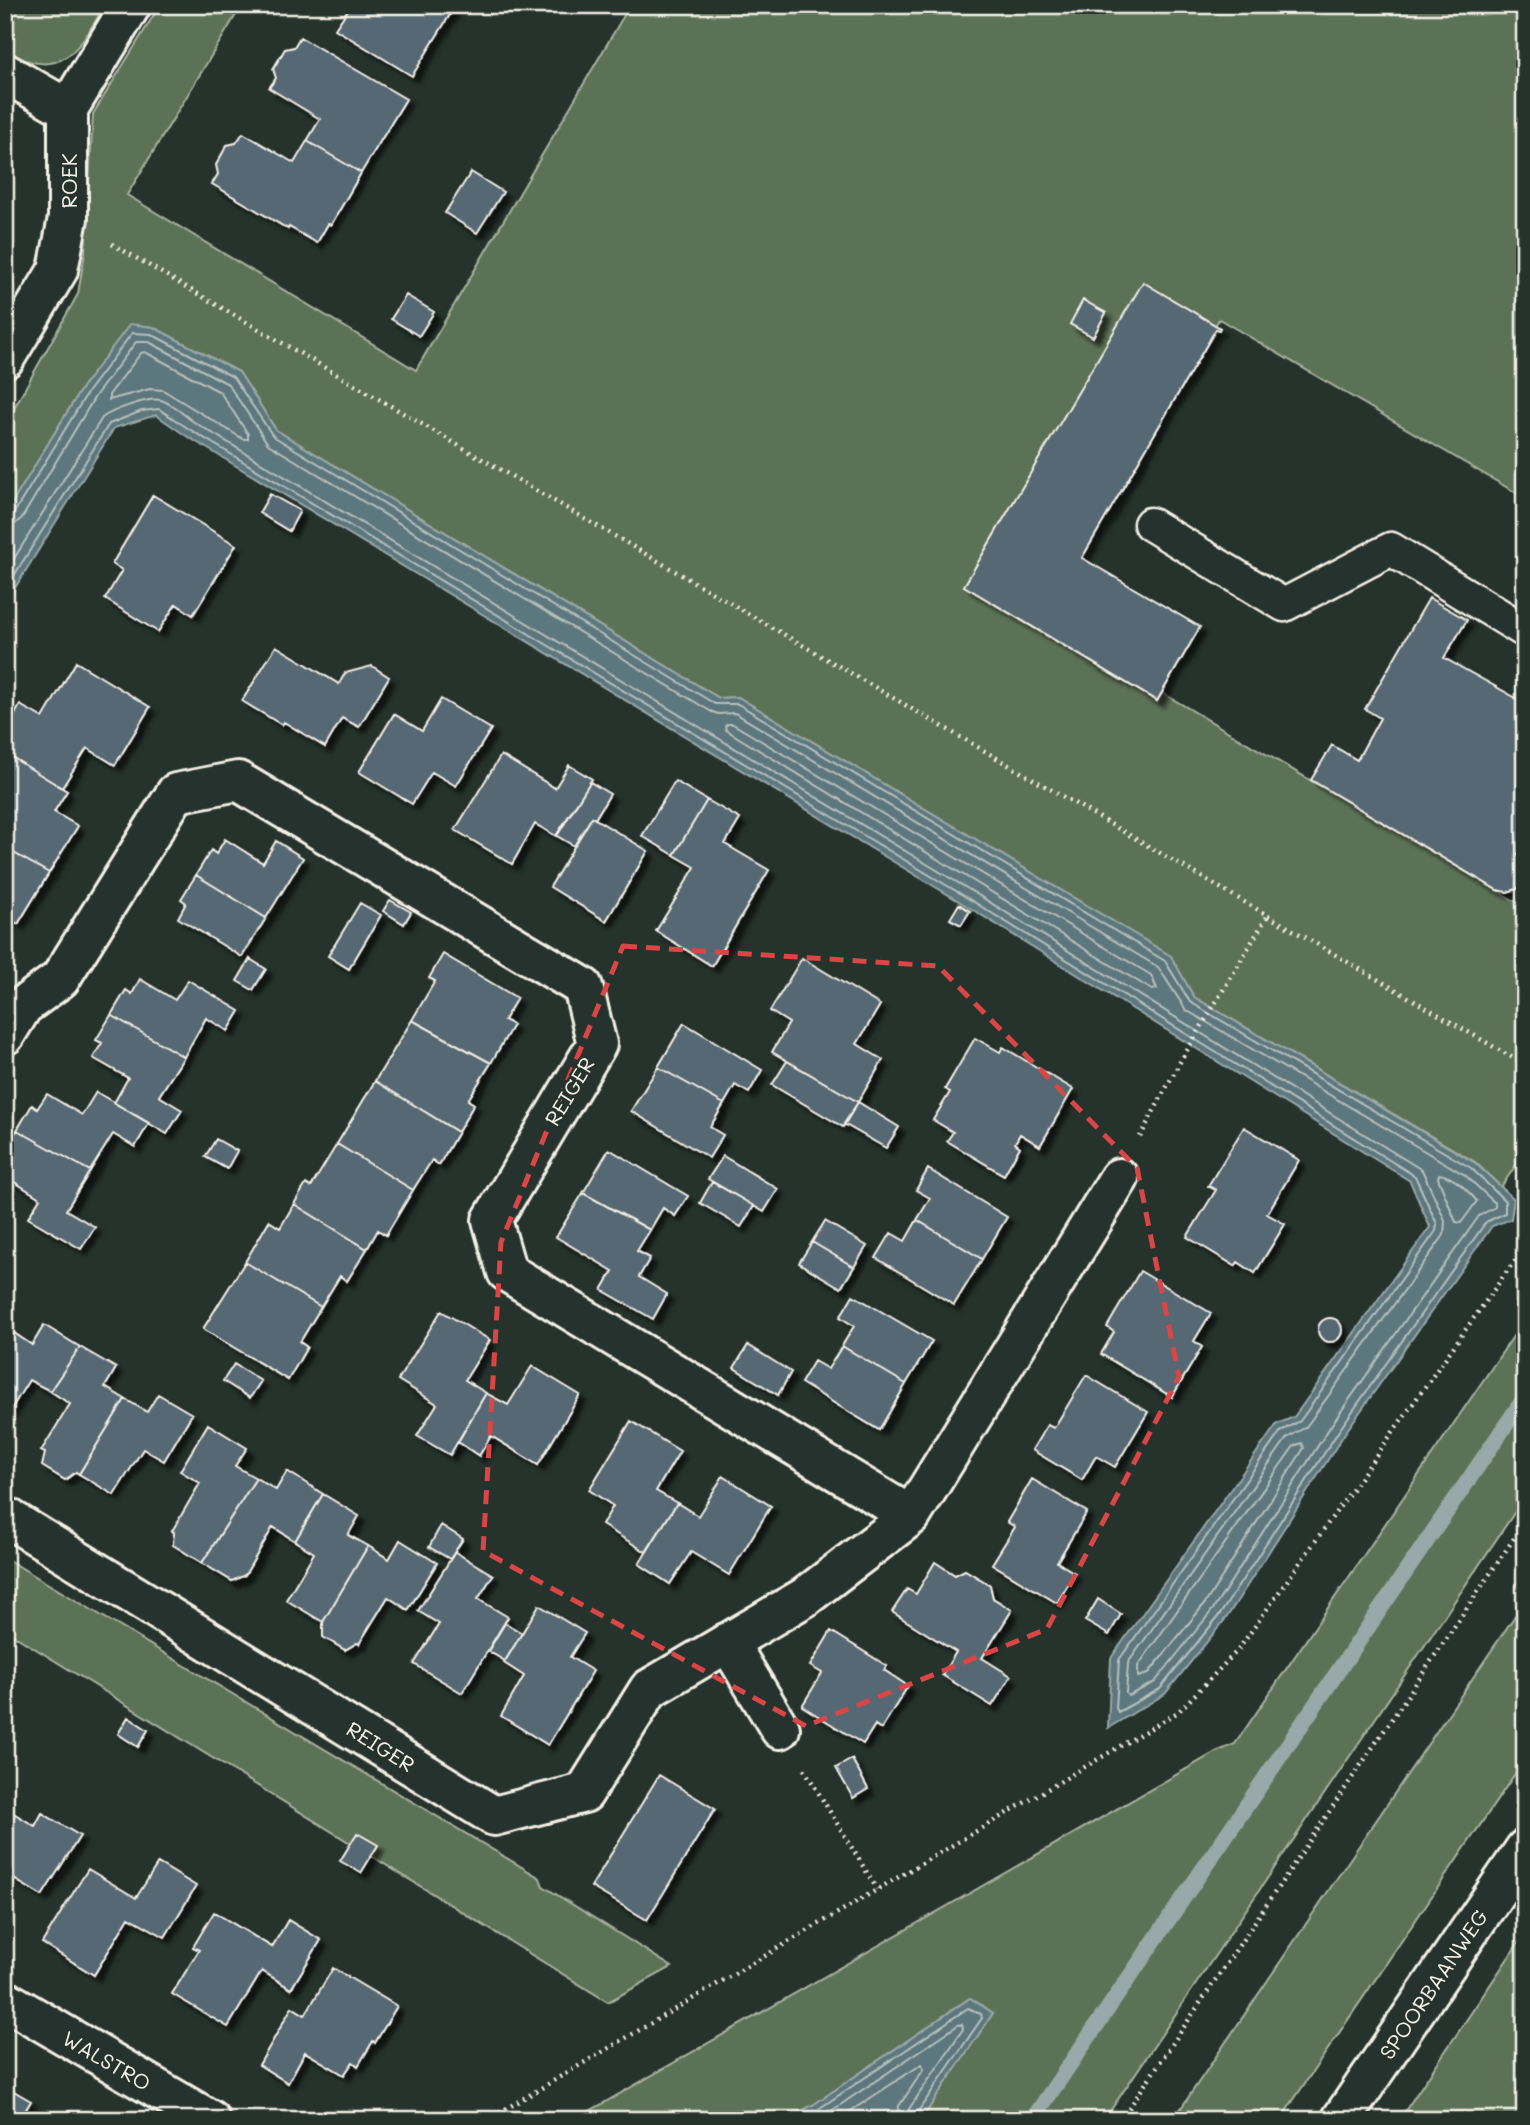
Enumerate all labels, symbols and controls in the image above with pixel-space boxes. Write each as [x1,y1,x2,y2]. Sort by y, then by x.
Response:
street label: ROEK [55,153,82,208]
street label: REIGER [538,1052,600,1130]
street label: REIGER [342,1714,420,1778]
street label: SPOORBAANWEG [1373,1904,1493,2064]
street label: WALSTRO [58,2024,156,2096]

